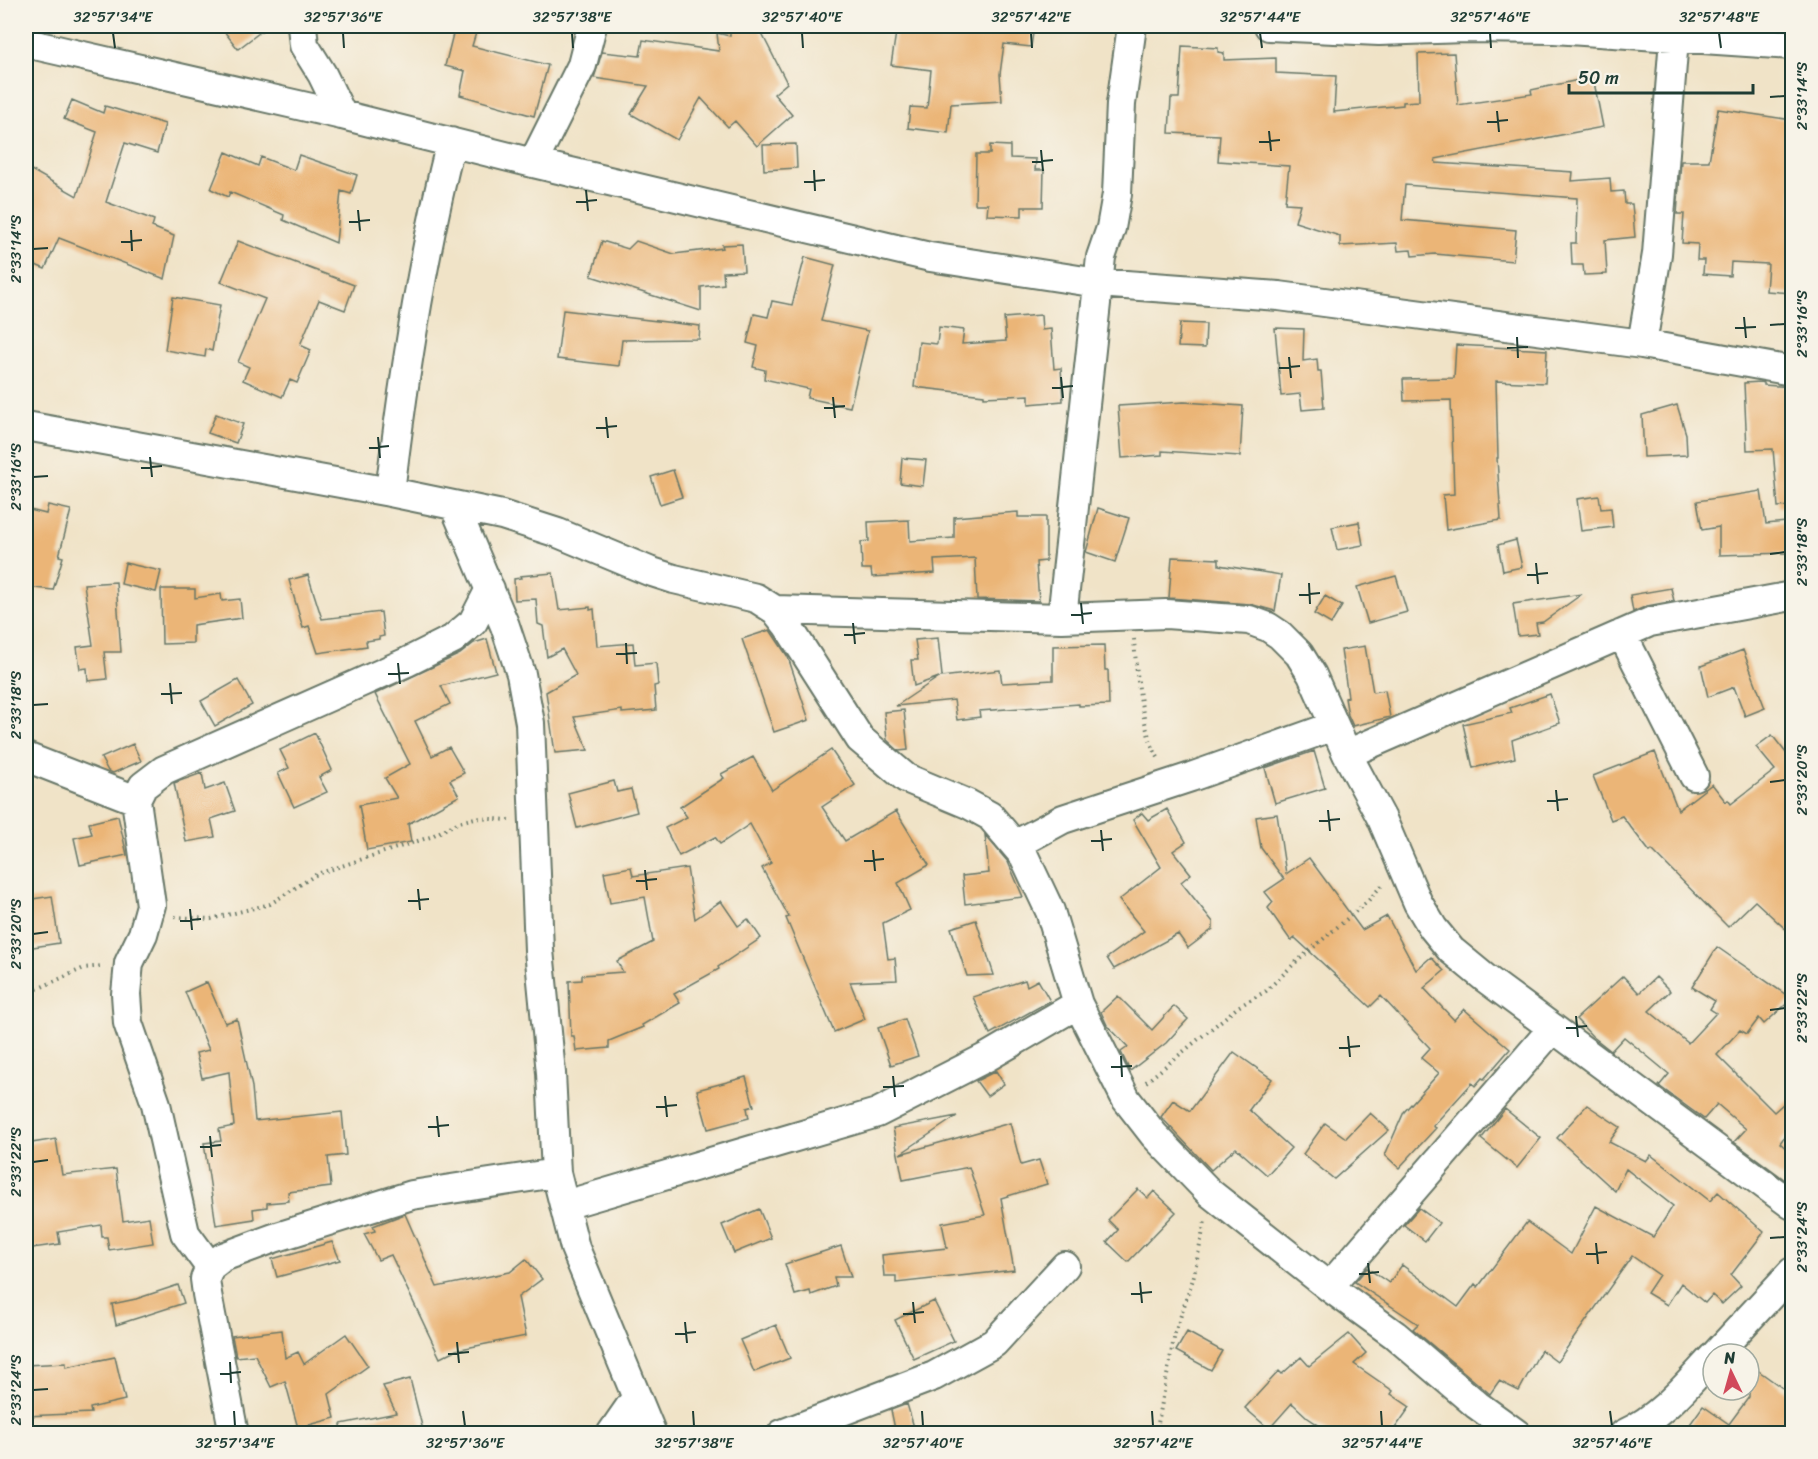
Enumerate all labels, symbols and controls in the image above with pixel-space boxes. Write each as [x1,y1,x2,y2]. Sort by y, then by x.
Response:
text: 32°57'34"E [74,4,154,30]
text: 32°57'36"E [304,4,384,30]
text: 32°57'38"E [533,4,613,30]
text: 32°57'40"E [762,4,844,30]
text: 32°57'42"E [991,4,1072,30]
text: 32°57'44"E [1220,4,1302,30]
text: 32°57'46"E [1450,4,1531,30]
text: 32°57'48"E [1679,4,1760,30]
scale bar [1569,57,1754,95]
text: 2°33'14"S [1789,61,1815,130]
text: 50 m [1578,62,1619,94]
text: 2°33'14"S [3,214,29,283]
text: 2°33'16"S [1789,290,1815,358]
text: 2°33'16"S [3,443,29,511]
text: 2°33'18"S [1789,517,1815,586]
text: 2°33'18"S [3,670,29,739]
text: 2°33'20"S [1789,744,1815,815]
text: 2°33'20"S [3,898,29,969]
text: 2°33'22"S [1789,972,1815,1043]
text: 2°33'22"S [3,1126,29,1197]
text: 2°33'24"S [1789,1201,1815,1272]
north arrow [1701,1342,1761,1402]
text: N [1722,1343,1737,1373]
text: 2°33'24"S [3,1354,29,1425]
text: 32°57'34"E [196,1430,276,1456]
text: 32°57'36"E [426,1430,506,1456]
text: 32°57'38"E [655,1430,735,1456]
text: 32°57'40"E [883,1430,965,1456]
text: 32°57'42"E [1113,1430,1194,1456]
text: 32°57'44"E [1342,1430,1424,1456]
text: 32°57'46"E [1572,1430,1653,1456]

